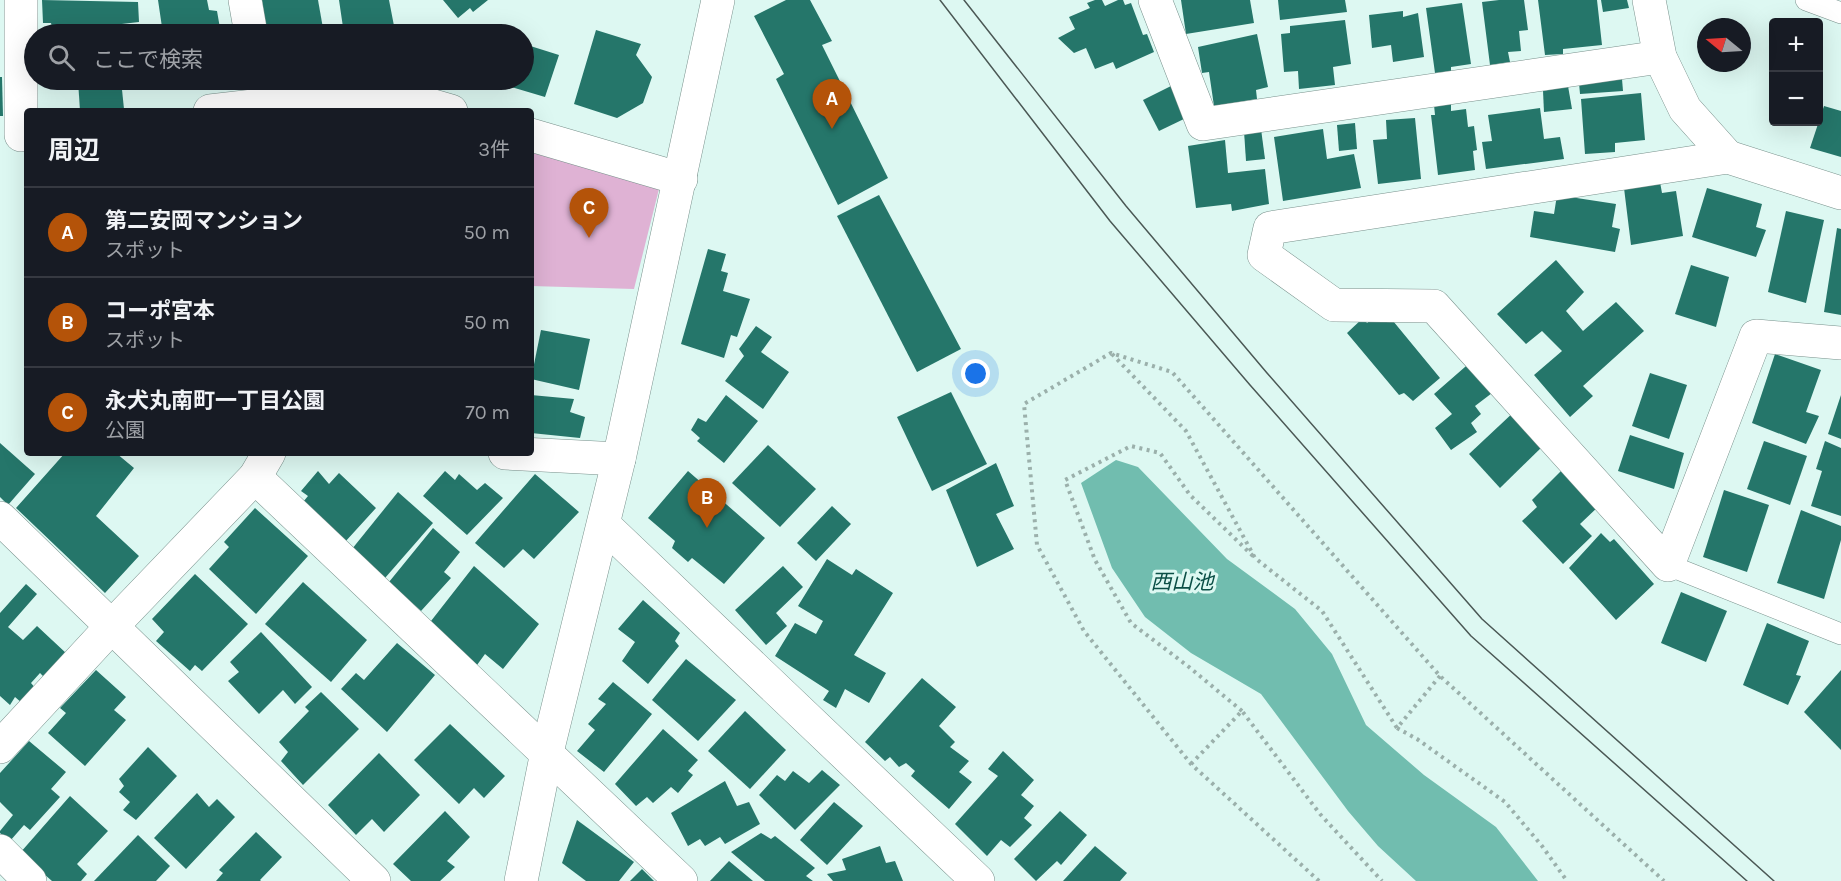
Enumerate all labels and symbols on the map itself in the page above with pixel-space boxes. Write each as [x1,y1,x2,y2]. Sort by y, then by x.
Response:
north arrow [1697,18,1751,72]
pin: A [812,80,852,129]
pin: C [570,188,608,238]
your location [961,359,990,388]
pin: B [688,478,726,528]
water label: 西山池 [1151,570,1215,594]

